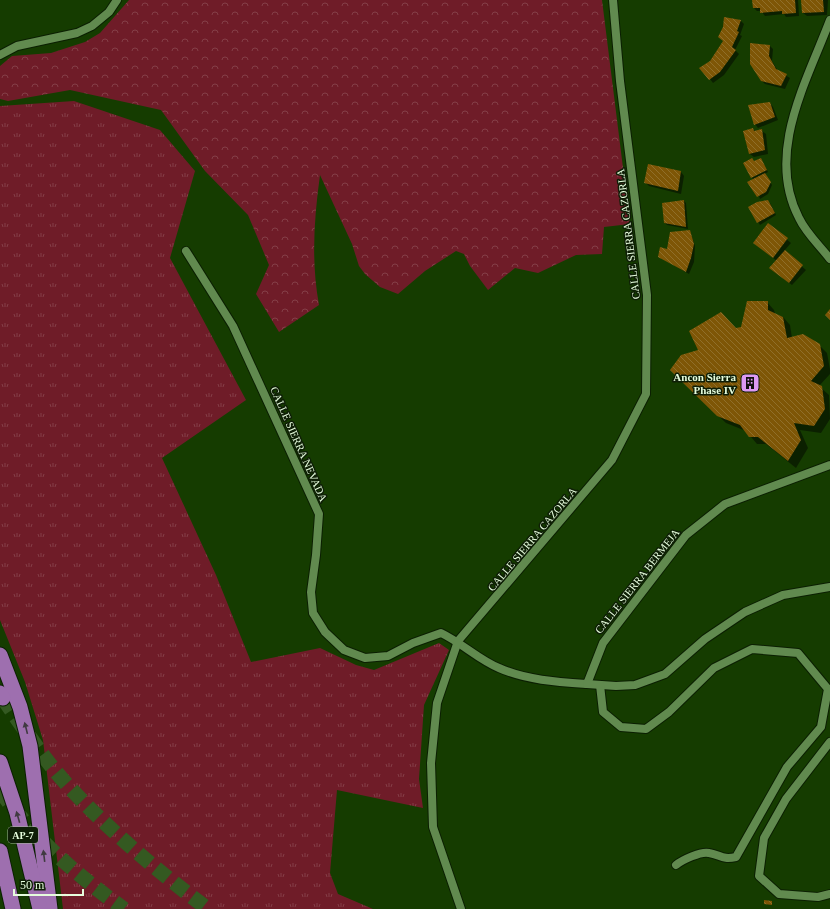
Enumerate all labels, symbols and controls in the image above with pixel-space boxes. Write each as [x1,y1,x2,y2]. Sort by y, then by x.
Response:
street label: CALLE SIERRA CAZORLA [614,168,642,300]
place label: Ancon Sierra Phase IV [673,371,736,396]
building icon: Ancon Sierra Phase IV [739,372,761,394]
street label: CALLE SIERRA NEVADA [268,385,330,503]
street label: CALLE SIERRA CAZORLA [485,485,579,593]
street label: CALLE SIERRA BERMEJA [592,526,682,636]
one-way arrow [23,721,29,733]
one-way arrow [15,810,21,822]
road number: AP-7 [8,827,38,843]
one-way arrow [41,850,47,862]
scale bar [14,871,83,897]
text: 50 m [20,878,45,892]

